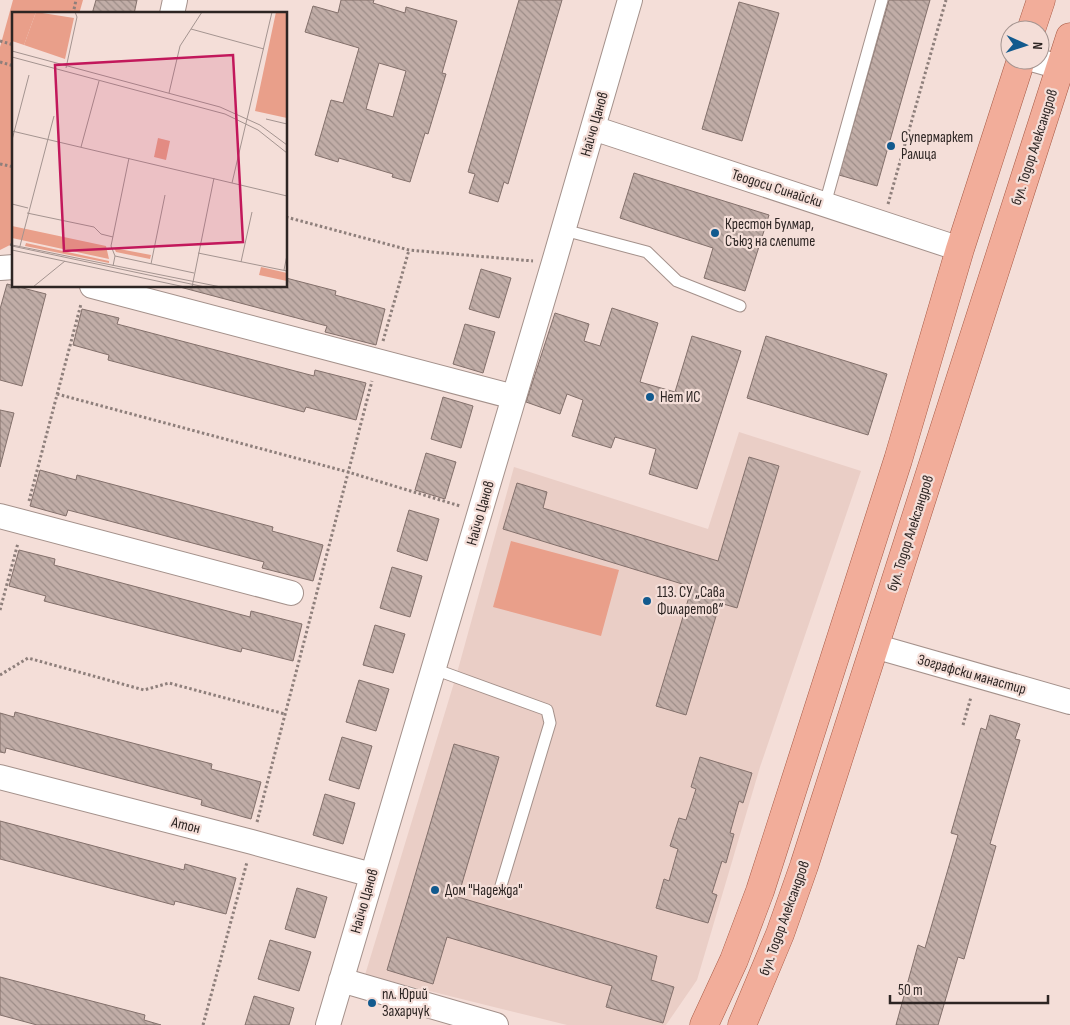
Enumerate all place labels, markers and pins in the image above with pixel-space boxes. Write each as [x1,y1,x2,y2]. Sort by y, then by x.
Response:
place label: Супермаркет Ралица [901,128,973,164]
marker: Супермаркет Ралица [885,140,897,152]
place label: Крестон Булмар, Съюз на слепите [725,215,815,251]
marker: Крестон Булмар, Съюз на слепите [709,227,721,239]
place label: Нет ИС [660,388,701,407]
marker: Нет ИС [644,391,656,403]
place label: 113. СУ „Сава Филаретов“ [657,583,725,619]
marker: 113. СУ „Сава Филаретов“ [641,595,653,607]
place label: Дом "Надежда" [445,881,523,900]
marker: Дом "Надежда" [429,884,441,896]
place label: пл. Юрий Захарчук [382,985,430,1021]
marker: пл. Юрий Захарчук [366,997,378,1009]

